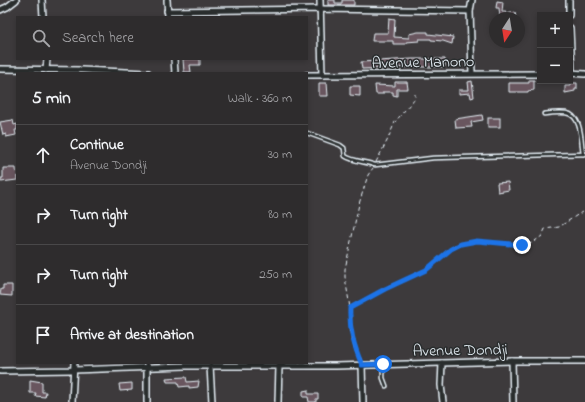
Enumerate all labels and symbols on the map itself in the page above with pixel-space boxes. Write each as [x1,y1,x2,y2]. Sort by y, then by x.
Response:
north arrow [489,12,525,48]
street label: Avenue Manono [372,50,475,76]
route end [513,236,531,254]
street label: Avenue Dondji [412,338,508,364]
route start [374,355,392,373]

